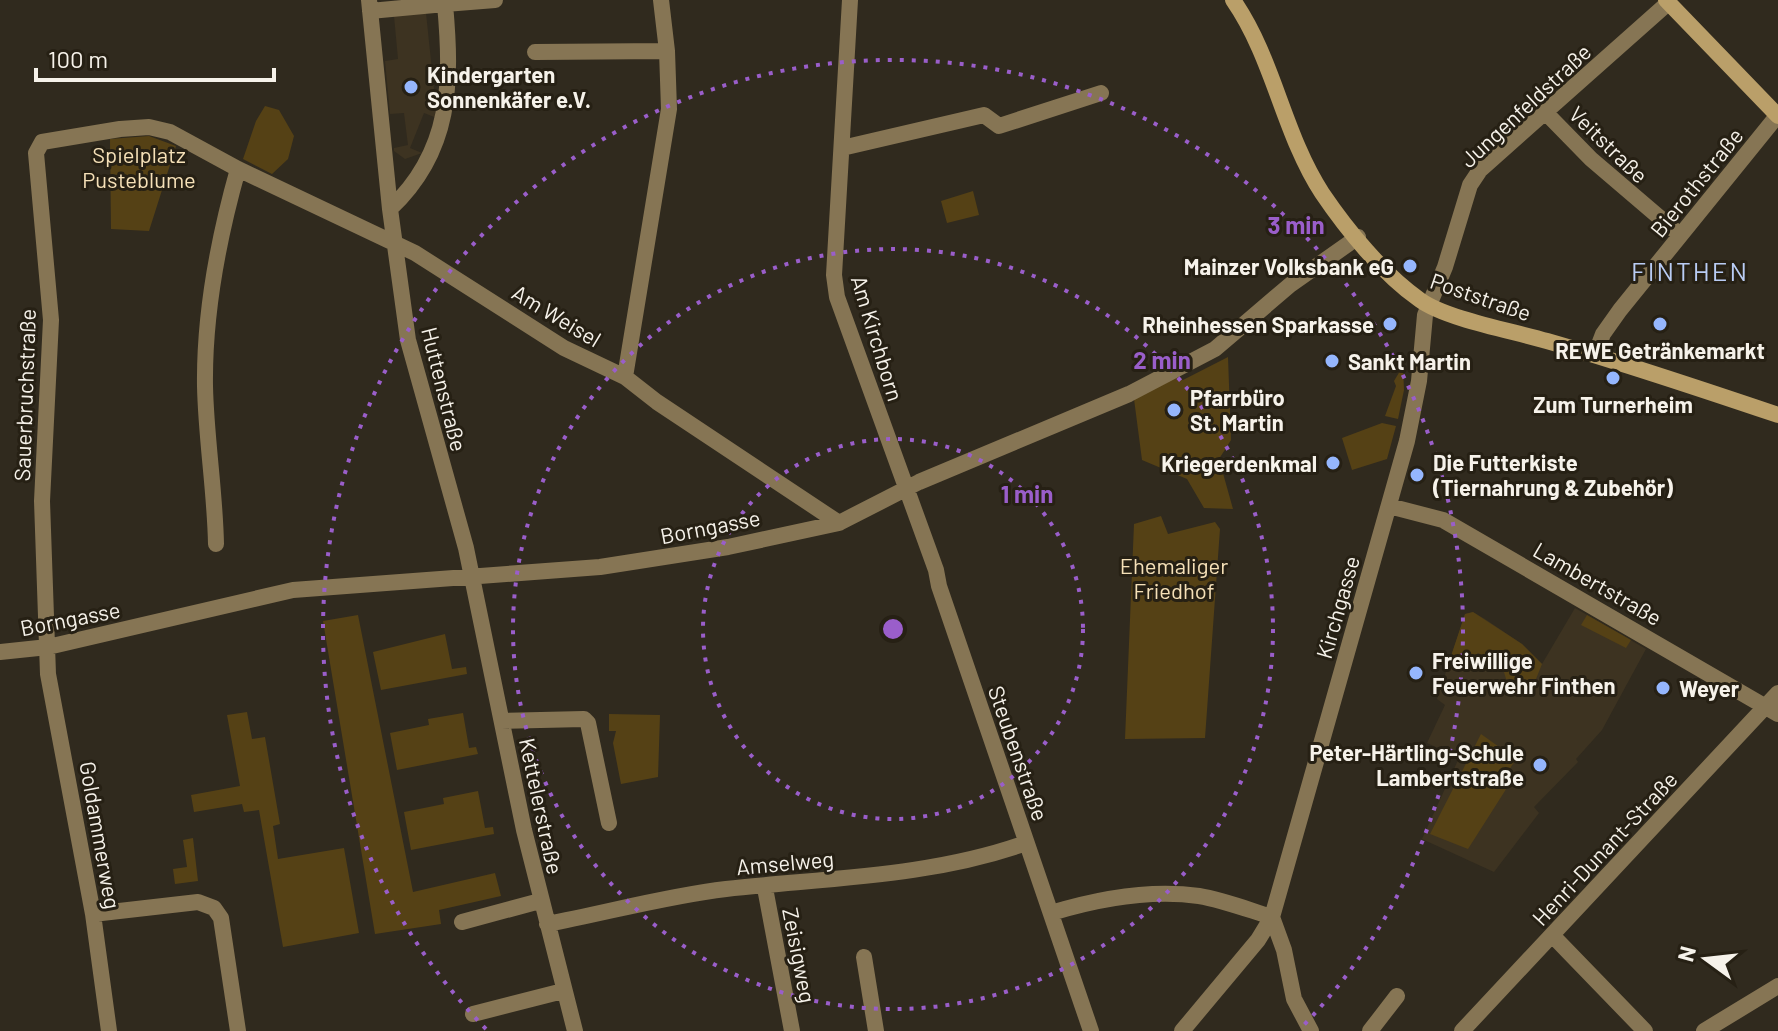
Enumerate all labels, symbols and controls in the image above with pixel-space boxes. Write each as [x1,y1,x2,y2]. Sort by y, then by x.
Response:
scale bar [36,32,274,82]
street label: Jungenfeldstraße [1454,38,1596,172]
text: 100 m [48,44,108,73]
place label: Kindergarten Sonnenkäfer e.V. [427,61,591,112]
marker: Kindergarten Sonnenkäfer e.V. [402,78,420,96]
street label: Veitstraße [1564,100,1654,188]
street label: Bierothstraße [1644,122,1748,242]
park label: Spielplatz Pusteblume [82,141,196,192]
text: 3 min [1267,210,1325,239]
place label: Mainzer Volksbank eG [1184,253,1394,279]
district label: FINTHEN [1631,255,1749,286]
marker: Mainzer Volksbank eG [1401,257,1419,275]
street label: Poststraße [1427,267,1535,325]
street label: Am Kirchborn [847,272,909,404]
street label: Am Weisel [508,278,606,352]
street label: Sauerbruchstraße [8,308,40,482]
place label: Rheinhessen Sparkasse [1142,311,1374,337]
marker: Rheinhessen Sparkasse [1381,315,1399,333]
marker: REWE Getränkemarkt [1651,315,1669,333]
street label: Huttenstraße [417,324,473,454]
place label: REWE Getränkemarkt [1555,337,1765,363]
text: 2 min [1133,345,1191,374]
place label: Sankt Martin [1348,348,1471,374]
marker: Sankt Martin [1323,352,1341,370]
marker: Zum Turnerheim [1604,369,1622,387]
place label: Pfarrbüro St. Martin [1190,384,1285,435]
place label: Zum Turnerheim [1533,391,1693,417]
marker: Pfarrbüro St. Martin [1165,401,1183,419]
place label: Die Futterkiste (Tiernahrung & Zubehör) [1432,449,1673,500]
place label: Kriegerdenkmal [1161,450,1317,476]
marker: Kriegerdenkmal [1324,454,1342,472]
marker: Die Futterkiste (Tiernahrung & Zubehör) [1408,466,1426,484]
text: 1 min [1001,479,1053,508]
street label: Borngasse [658,504,762,548]
street label: Lambertstraße [1529,536,1667,630]
park label: Ehemaliger Friedhof [1120,552,1228,603]
street label: Kirchgasse [1310,553,1364,661]
street label: Borngasse [18,596,122,640]
centre of rings [879,615,907,643]
place label: Freiwillige Feuerwehr Finthen [1432,647,1615,698]
marker: Freiwillige Feuerwehr Finthen [1407,664,1425,682]
place label: Weyer [1679,675,1740,701]
marker: Weyer [1654,679,1672,697]
street label: Steubenstraße [984,682,1054,824]
street label: Kettelerstraße [515,736,569,876]
place label: Peter-Härtling-Schule Lambertstraße [1309,739,1524,790]
marker: Peter-Härtling-Schule Lambertstraße [1531,756,1549,774]
street label: Goldammerweg [75,759,127,911]
street label: Henri-Dunant-Straße [1526,766,1682,930]
street label: Amselweg [735,845,835,879]
street label: Zeisigweg [778,905,822,1005]
north arrow [1666,919,1746,999]
text: N [1671,943,1700,964]

